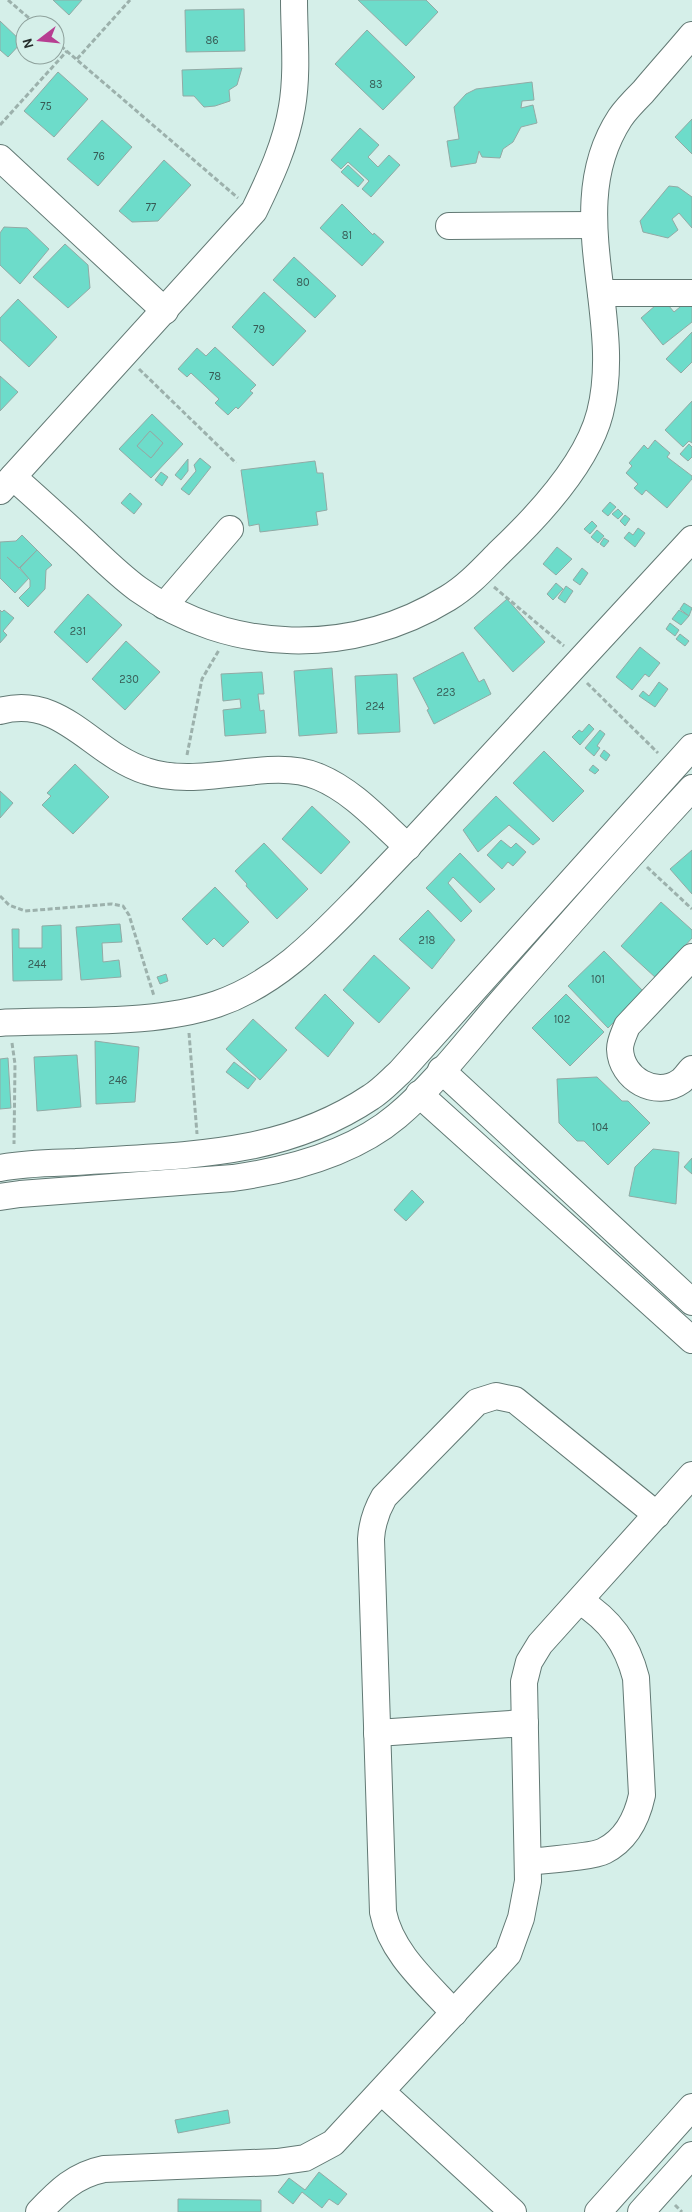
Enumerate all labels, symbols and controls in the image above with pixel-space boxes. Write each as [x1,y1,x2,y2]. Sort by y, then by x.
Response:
north arrow [15,15,65,65]
house number: 86 [205,34,219,47]
text: N [18,36,38,51]
house number: 83 [369,78,383,91]
house number: 75 [40,100,52,113]
house number: 76 [93,150,105,163]
house number: 77 [146,201,156,214]
house number: 81 [342,229,352,242]
house number: 80 [296,276,310,289]
house number: 79 [253,323,265,336]
house number: 78 [209,370,221,383]
house number: 231 [70,625,86,638]
house number: 230 [119,673,139,686]
house number: 223 [436,686,456,699]
house number: 224 [366,700,384,713]
house number: 218 [419,934,436,947]
house number: 244 [28,958,46,971]
house number: 101 [591,973,605,986]
house number: 102 [554,1013,570,1026]
house number: 246 [109,1074,127,1087]
house number: 104 [592,1121,608,1134]

